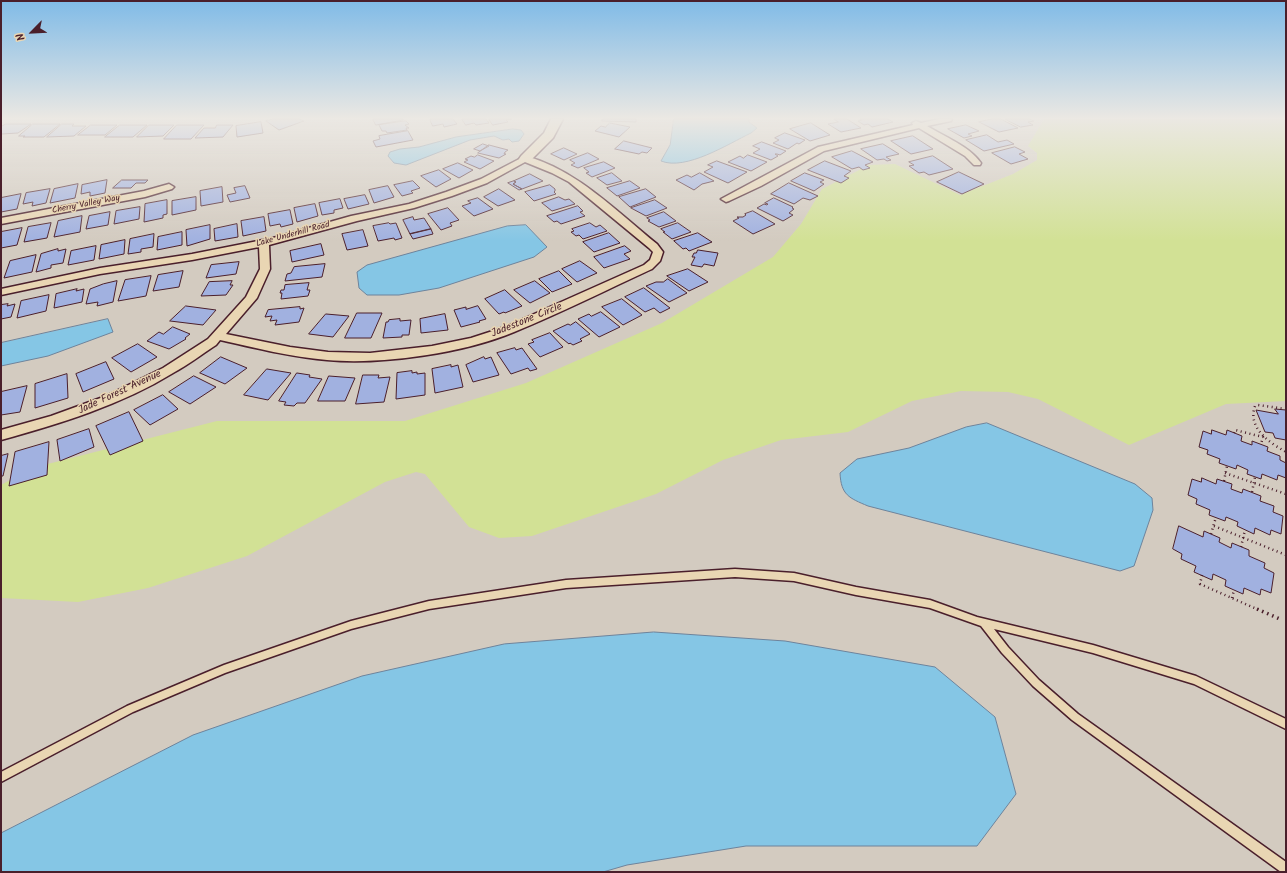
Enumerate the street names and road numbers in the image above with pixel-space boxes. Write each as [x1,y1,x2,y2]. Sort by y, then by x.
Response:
street label: Cherry Valley Way [51,193,121,217]
street label: Lake Underhill Road [255,220,331,250]
street label: Jadestone Circle [490,301,564,341]
street label: Jade Forest Avenue [76,368,164,418]

